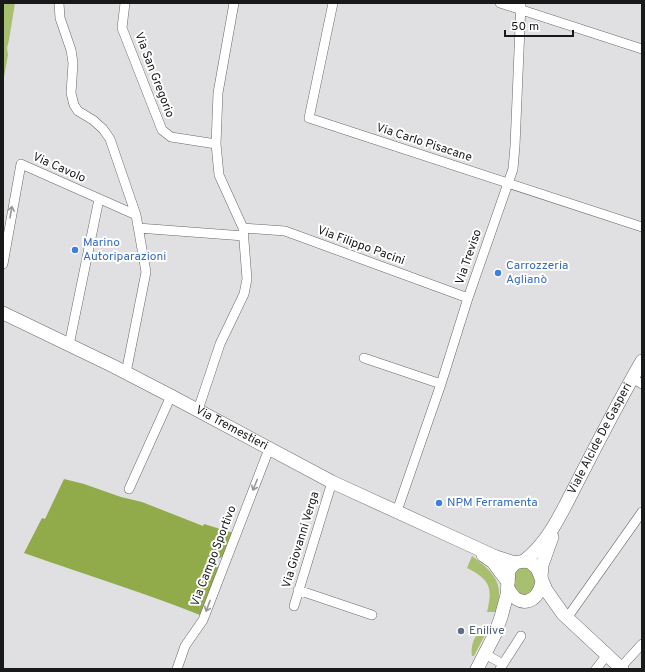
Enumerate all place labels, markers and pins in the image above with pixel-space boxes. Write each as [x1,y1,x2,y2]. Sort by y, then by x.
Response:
place label: Marino Autoriparazioni [83,235,166,265]
marker: Marino Autoriparazioni [70,245,80,255]
place label: Carrozzeria Aglianò [506,258,568,288]
marker: Carrozzeria Aglianò [493,268,503,278]
place label: NPM Ferramenta [447,495,538,511]
marker: NPM Ferramenta [434,498,444,508]
place label: Enilive [469,623,505,639]
marker: Enilive [456,626,466,636]

